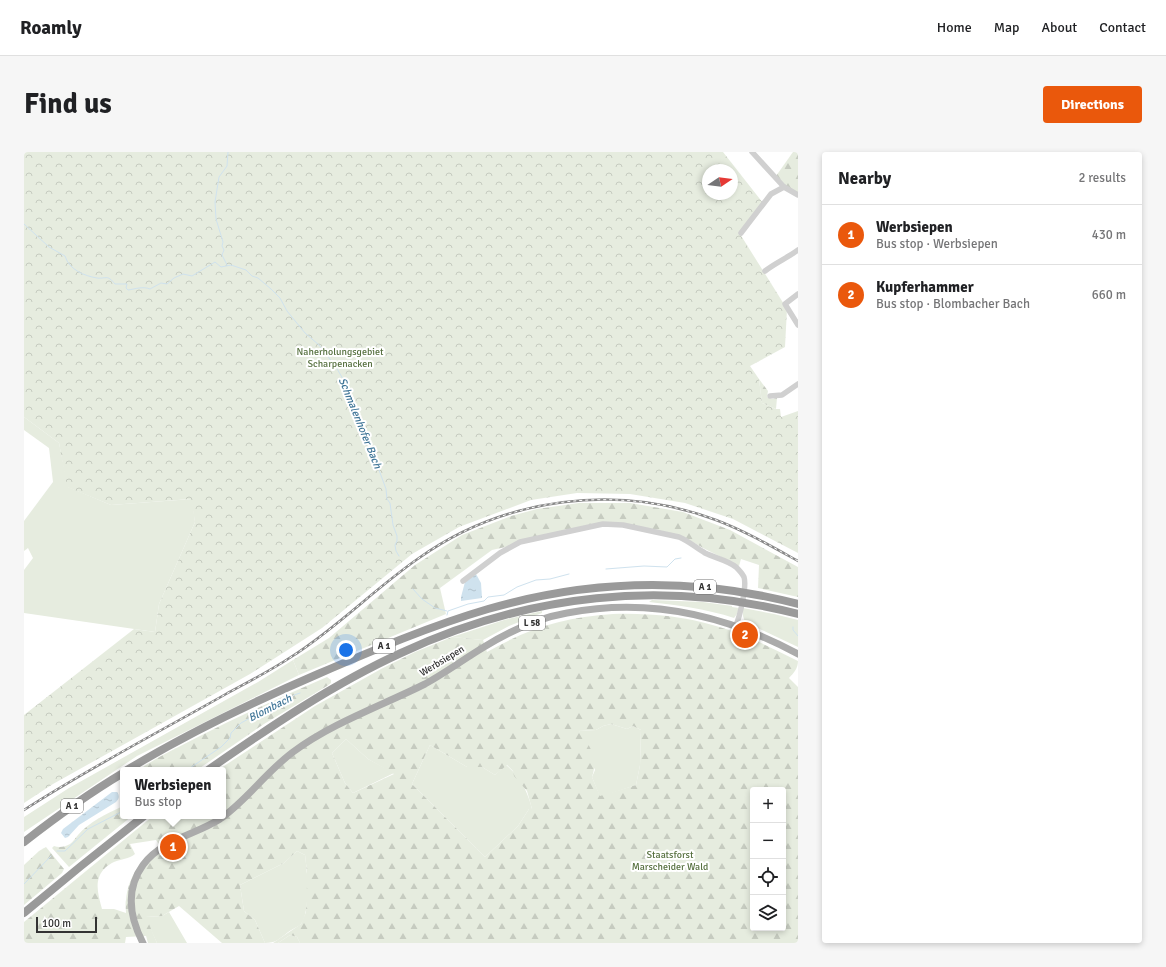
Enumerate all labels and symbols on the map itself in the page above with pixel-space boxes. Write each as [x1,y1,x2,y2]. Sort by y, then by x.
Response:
north arrow [702,164,738,200]
park label: Naherholungsgebiet Scharpenacken [297,346,384,370]
water label: Schmalenhofer Bach [336,376,385,471]
road number: A 1 [694,580,716,594]
road number: L 58 [519,616,545,630]
pin: 2 [732,620,758,650]
road number: A 1 [373,639,395,653]
your location [336,640,356,660]
street label: Werbsiepen [418,643,466,679]
water label: Blombach [246,691,295,724]
road number: A 1 [61,799,83,813]
pin: 1 [160,832,186,862]
park label: Staatsforst Marscheider Wald [632,849,708,873]
scale bar [36,915,97,934]

